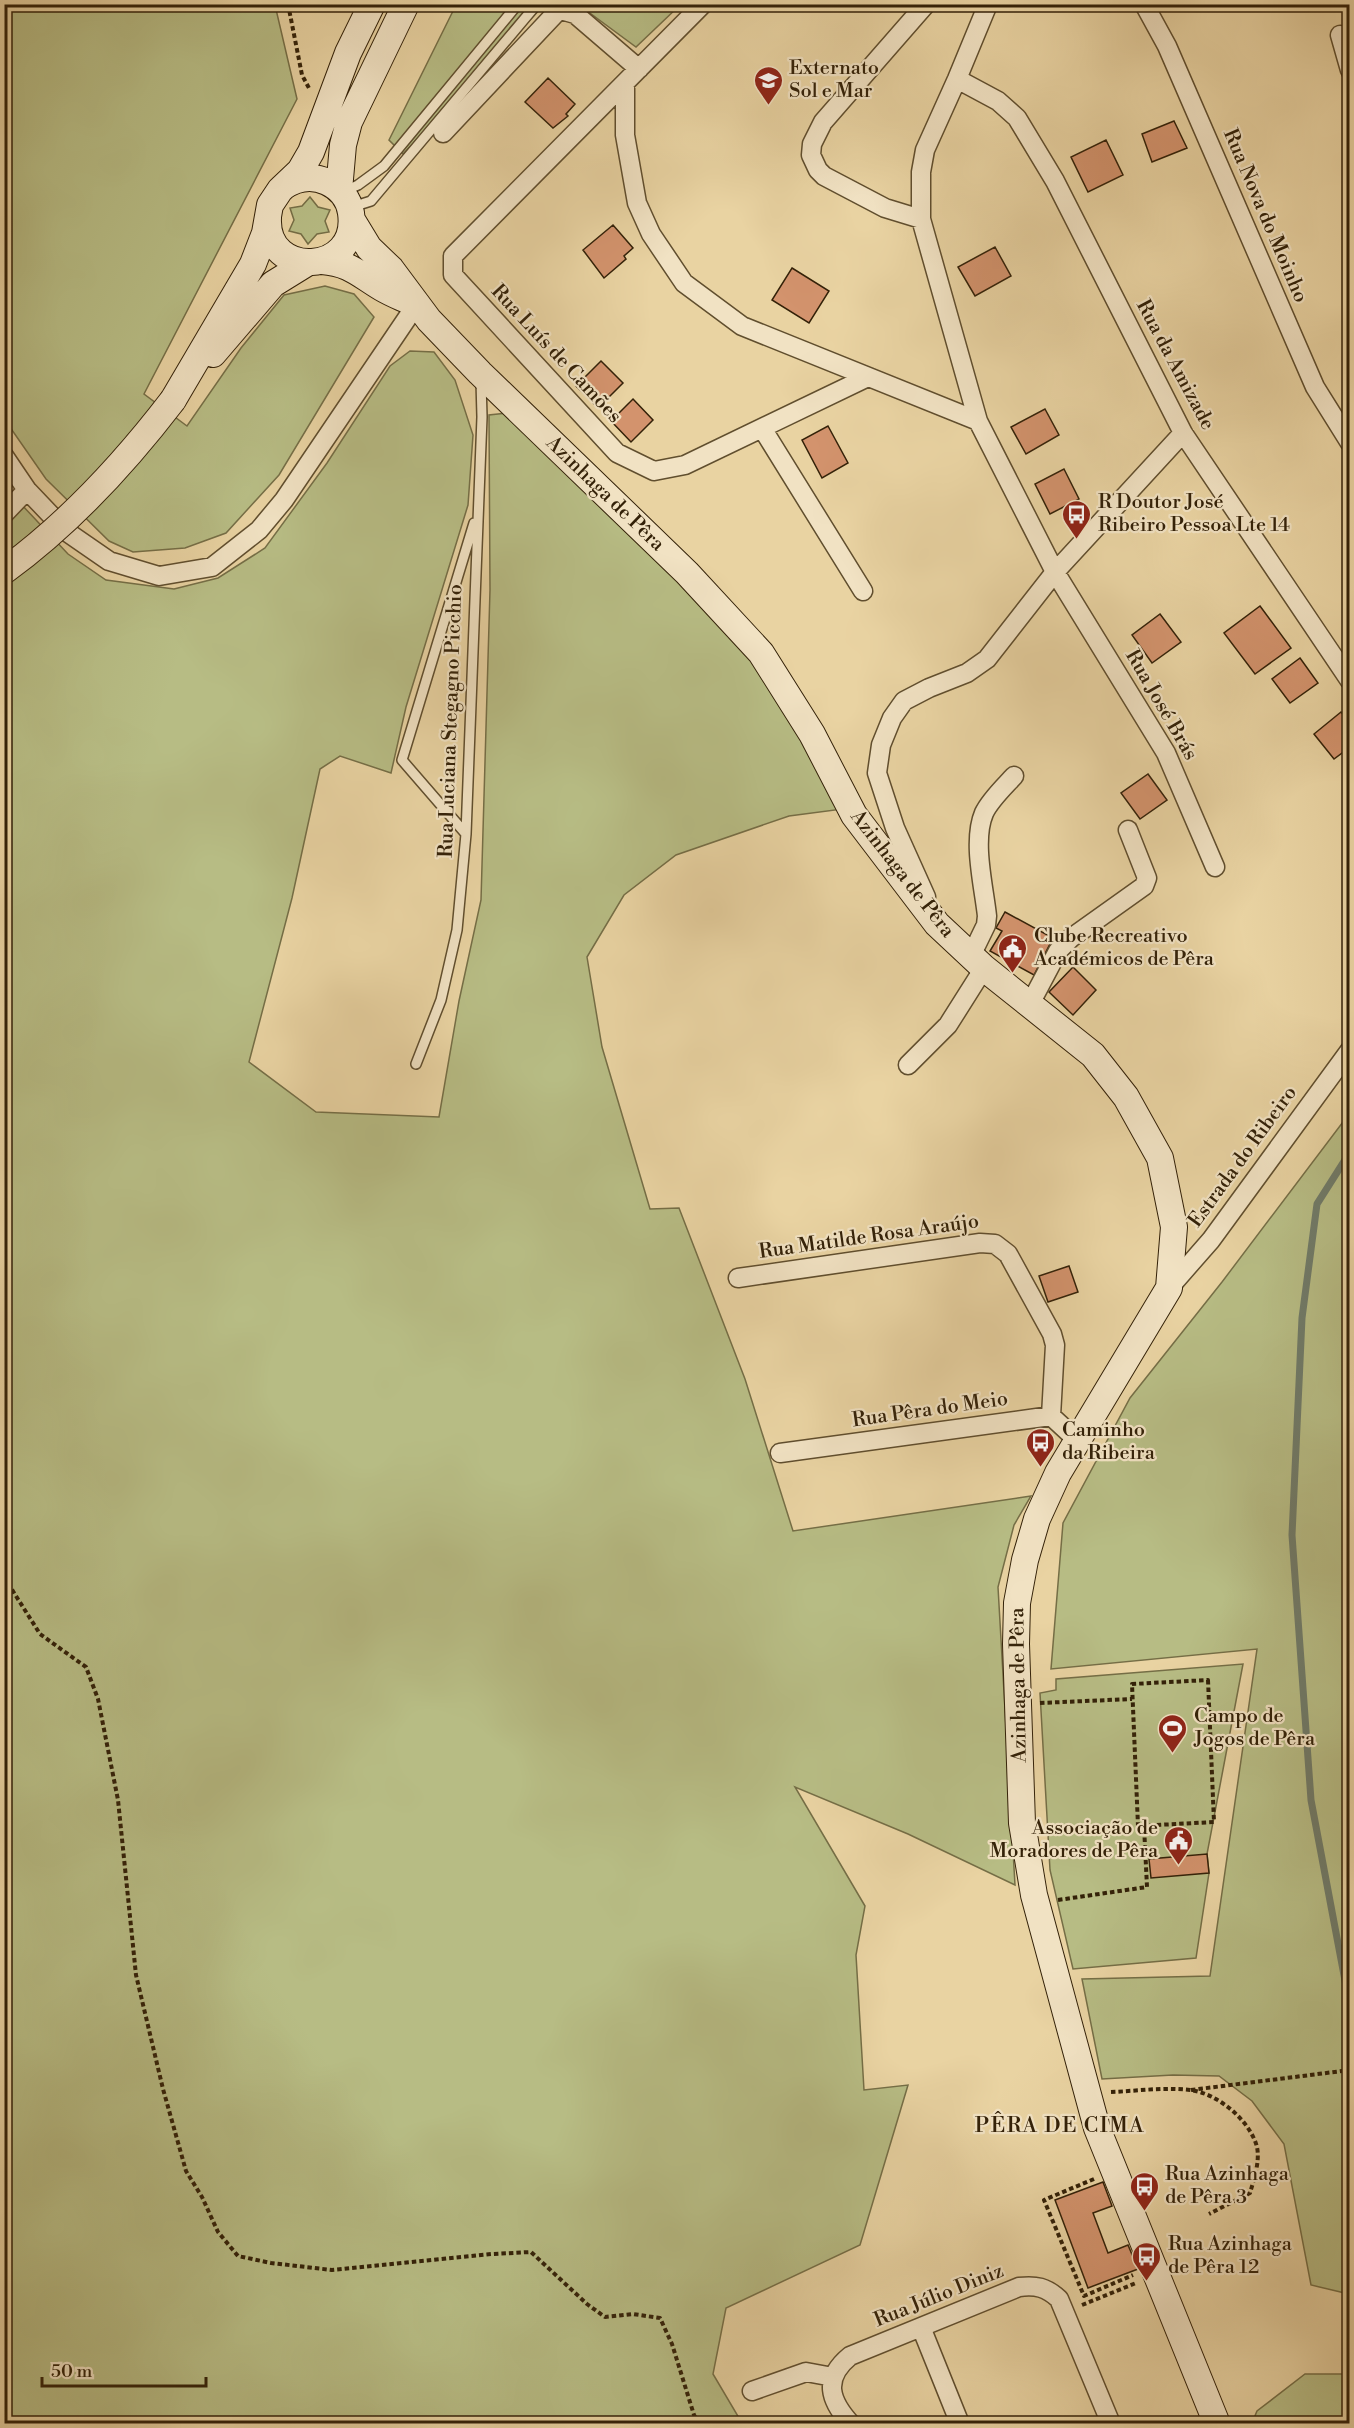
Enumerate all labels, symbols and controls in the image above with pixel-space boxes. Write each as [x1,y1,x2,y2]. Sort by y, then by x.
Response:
place label: Externato Sol e Mar [789,56,879,104]
school or university icon: Externato Sol e Mar [752,64,784,106]
street label: Rua Nova do Moinho [1217,125,1313,307]
street label: Rua Luís de Camões [485,279,627,429]
street label: Rua da Amizade [1130,296,1220,434]
street label: Azinhaga de Pêra [540,430,670,558]
place label: R Doutor José Ribeiro Pessoa Lte 14 [1098,490,1290,538]
bus stop icon: R Doutor José Ribeiro Pessoa Lte 14 [1061,498,1093,540]
street label: Rua Luciana Stegagno Picchio [434,584,468,858]
street label: Rua José Brás [1119,645,1203,765]
street label: Azinhaga de Pêra [844,804,960,944]
place label: Clube Recreativo Académicos de Pêra [1033,924,1215,972]
public building icon: Clube Recreativo Académicos de Pêra [997,932,1029,974]
street label: Estrada do Ribeiro [1183,1081,1303,1233]
street label: Rua Matilde Rosa Araújo [757,1209,981,1265]
street label: Rua Pêra do Meio [850,1387,1010,1433]
place label: Caminho da Ribeira [1062,1418,1156,1466]
bus stop icon: Caminho da Ribeira [1025,1426,1057,1468]
street label: Azinhaga de Pêra [1005,1606,1033,1764]
place label: Campo de Jogos de Pêra [1193,1704,1316,1752]
sports icon: Campo de Jogos de Pêra [1157,1712,1189,1754]
place label: Associação de Moradores de Pêra [990,1816,1159,1864]
public building icon: Associação de Moradores de Pêra [1163,1824,1195,1866]
district label: PÊRA DE CIMA [975,2111,1145,2139]
place label: Rua Azinhaga de Pêra 3 [1165,2162,1290,2210]
bus stop icon: Rua Azinhaga de Pêra 3 [1128,2170,1160,2212]
place label: Rua Azinhaga de Pêra 12 [1168,2232,1293,2280]
bus stop icon: Rua Azinhaga de Pêra 12 [1131,2240,1163,2282]
street label: Rua Júlio Diniz [871,2259,1007,2333]
scale bar [42,2350,206,2388]
text: 50 m [51,2360,93,2383]

